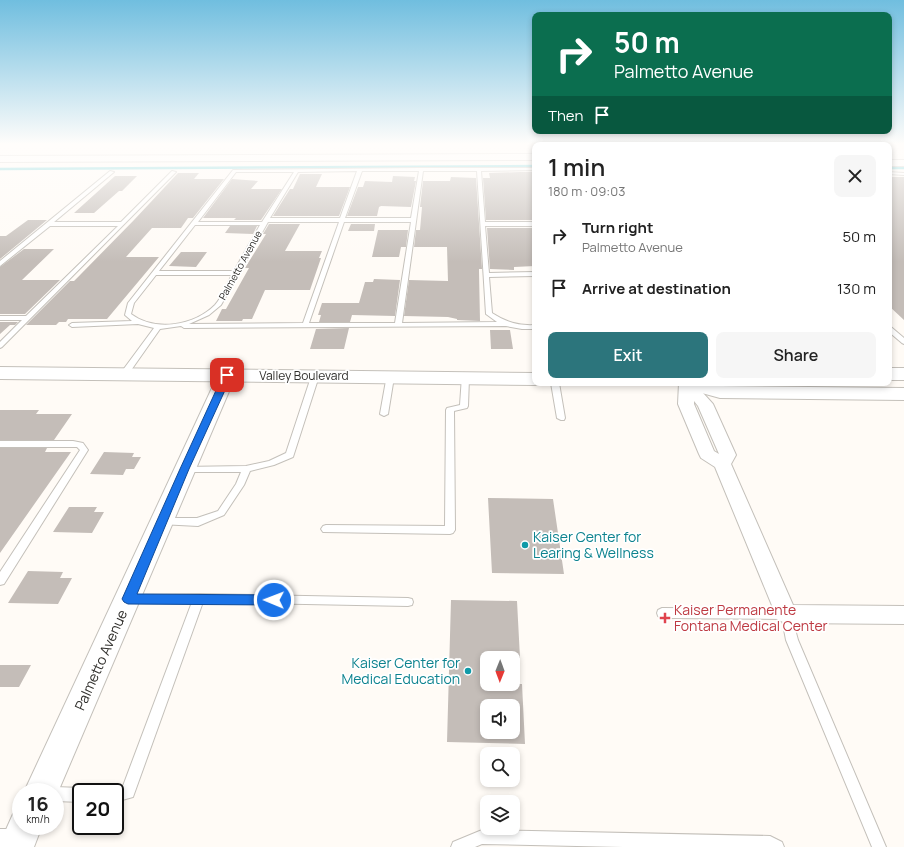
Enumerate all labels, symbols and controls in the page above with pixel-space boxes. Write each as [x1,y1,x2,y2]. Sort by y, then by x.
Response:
text: 50 m [614,23,680,61]
icon: right [548,28,600,80]
text: Palmetto Avenue [614,59,754,83]
icon: arrive [591,104,613,126]
text: Then [548,105,583,126]
text: 1 min [548,150,605,183]
button: close [834,155,876,197]
text: 180 m · 09:03 [548,182,625,200]
text: Turn right [582,217,653,238]
icon: right [548,225,570,247]
text: 50 m [842,226,876,247]
street label: Palmetto Avenue [215,228,265,302]
text: Palmetto Avenue [582,238,683,256]
icon: arrive [548,277,570,299]
text: Arrive at destination [582,278,731,299]
text: 130 m [837,278,876,299]
button: Exit [548,332,708,378]
button: Share [716,332,876,378]
pin [210,358,244,392]
icon: arrive [216,364,238,386]
street label: Valley Boulevard [259,367,349,384]
place label: Kaiser Center for Learing & Wellness [533,527,654,562]
marker: Kaiser Center for Learing & Wellness [520,540,530,550]
position arrow [253,579,295,621]
place label: Kaiser Permanente Fontana Medical Center [674,600,828,635]
street label: Palmetto Avenue [70,606,131,713]
marker: Kaiser Permanente Fontana Medical Center [659,612,671,624]
north arrow [480,651,520,691]
map controls [480,651,520,835]
place label: Kaiser Center for Medical Education [341,653,460,688]
marker: Kaiser Center for Medical Education [463,666,473,676]
button: sound [480,699,520,739]
button: search [480,747,520,787]
speed limit sign: 20 [72,783,124,835]
text: 16 [27,790,49,817]
button: layers [480,795,520,835]
text: km/h [26,812,50,826]

